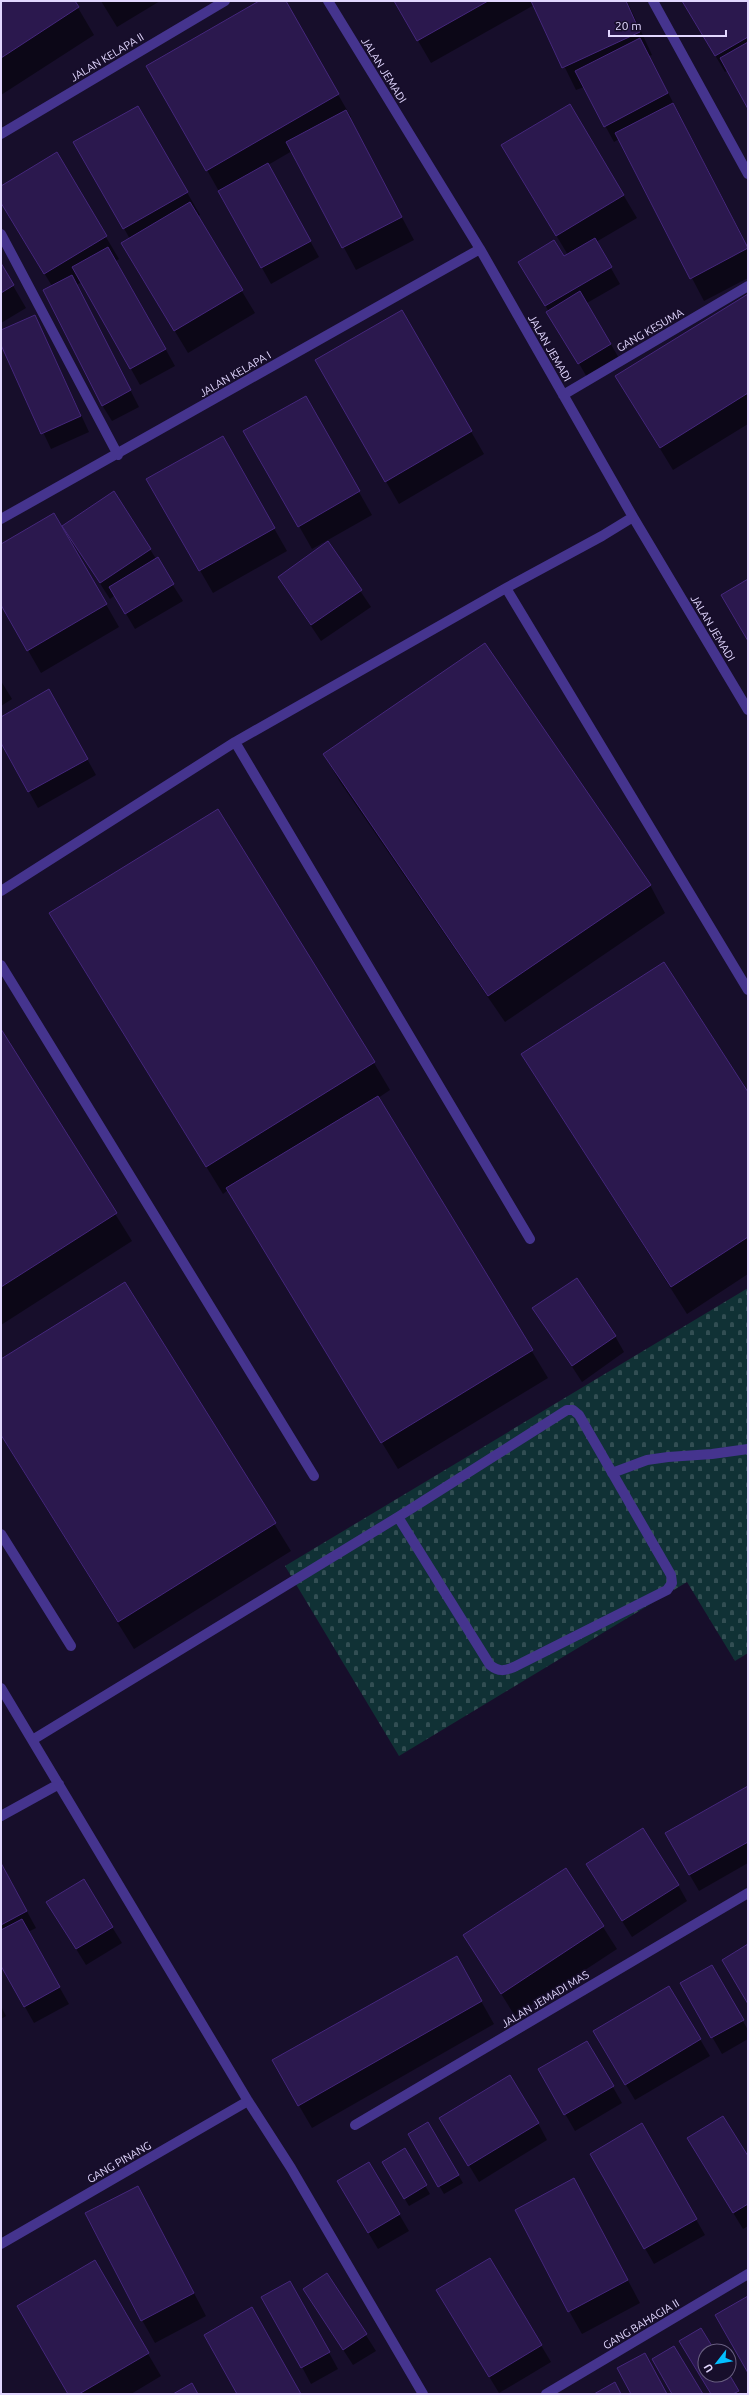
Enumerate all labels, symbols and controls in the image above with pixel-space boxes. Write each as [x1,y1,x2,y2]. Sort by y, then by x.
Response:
scale bar [609,12,726,38]
text: 20 m [615,19,642,32]
street label: JALAN KELAPA II [68,30,146,84]
street label: JALAN JEMADI [359,35,409,105]
street label: GANG KESUMA [615,306,686,354]
street label: JALAN JEMADI [526,313,574,383]
street label: JALAN KELAPA I [197,349,273,399]
street label: JALAN JEMADI [689,593,737,663]
street label: JALAN JEMADI MAS [499,1968,591,2030]
street label: GANG PINANG [85,2139,153,2185]
street label: GANG BAHAGIA II [601,2297,681,2351]
north arrow [697,2343,737,2383]
text: U [701,2362,716,2375]

